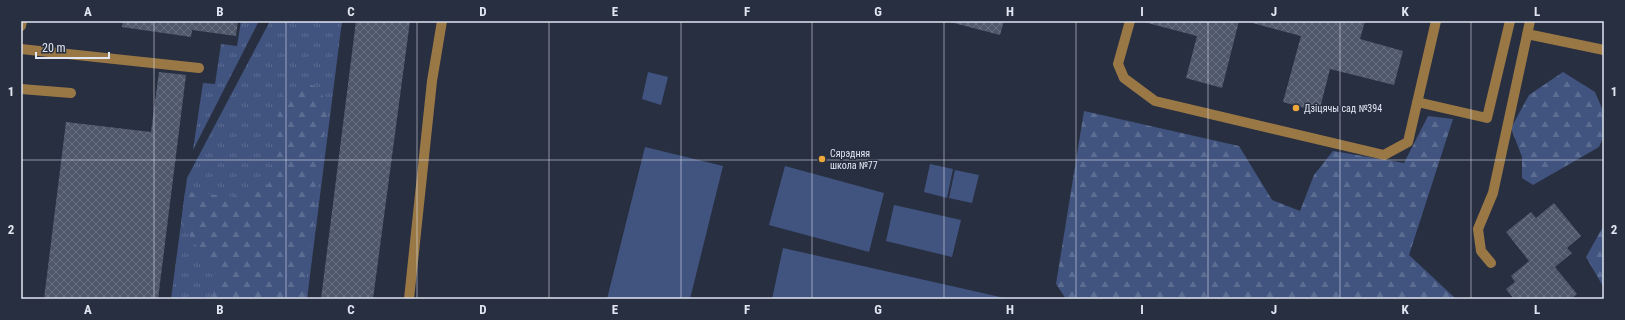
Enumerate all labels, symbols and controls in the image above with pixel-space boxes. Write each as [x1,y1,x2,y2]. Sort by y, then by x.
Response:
text: A [84,4,92,19]
text: B [216,4,224,19]
text: C [347,4,355,19]
text: D [479,4,487,19]
text: E [612,4,619,19]
text: F [744,4,750,19]
text: G [874,4,882,19]
text: H [1006,4,1014,19]
text: I [1140,4,1144,19]
text: J [1271,4,1277,19]
text: K [1401,4,1409,19]
text: L [1534,4,1540,19]
scale bar [36,34,109,60]
text: 20 m [42,41,66,55]
text: 1 [8,84,14,99]
text: 1 [1611,84,1617,99]
marker: Дзіцячы сад №394 [1291,103,1301,113]
place label: Дзіцячы сад №394 [1304,103,1382,114]
place label: Сярэдняя школа №77 [830,148,878,171]
marker: Сярэдняя школа №77 [817,154,827,164]
text: 2 [8,222,15,237]
text: 2 [1611,222,1618,237]
text: A [84,302,92,317]
text: B [216,302,224,317]
text: C [347,302,355,317]
text: D [479,302,487,317]
text: E [612,302,619,317]
text: F [744,302,750,317]
text: G [874,302,882,317]
text: H [1006,302,1014,317]
text: I [1140,302,1144,317]
text: J [1271,302,1277,317]
text: K [1401,302,1409,317]
text: L [1534,302,1540,317]

